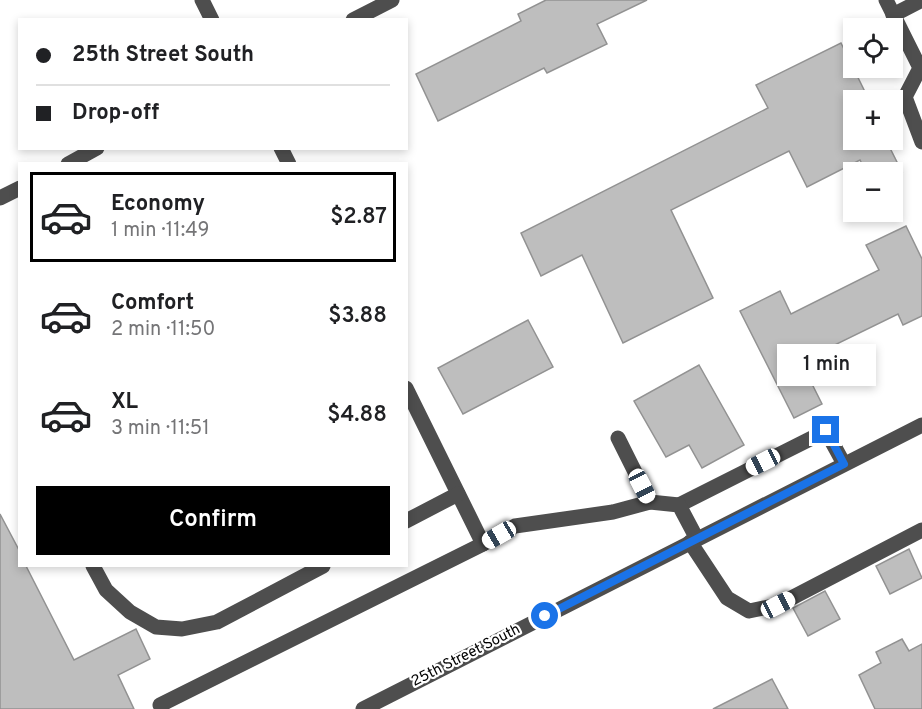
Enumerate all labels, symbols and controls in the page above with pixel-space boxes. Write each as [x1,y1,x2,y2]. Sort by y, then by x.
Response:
map controls [843,18,903,222]
button: locate [843,18,903,78]
text: 25th Street South [72,42,254,69]
button: + [843,90,903,150]
text: Drop-off [72,100,159,127]
button: − [843,162,903,222]
icon: car [39,190,93,244]
text: Economy [111,191,205,218]
text: $2.87 [330,204,387,231]
text: 1 min · 11:49 [111,218,209,244]
icon: car [39,289,93,343]
text: Comfort [111,290,194,317]
text: $3.88 [328,303,387,330]
text: 2 min · 11:50 [111,317,215,343]
callout: 1 min [776,343,876,385]
text: 1 min [803,352,850,378]
icon: car [39,388,93,442]
text: XL [111,389,138,416]
text: $4.88 [327,402,387,429]
text: 3 min · 11:51 [111,416,210,442]
route end [812,416,839,443]
car [743,446,783,478]
car [626,466,658,506]
button: Confirm [36,486,390,555]
car [479,518,519,552]
car [758,589,798,621]
route start [531,602,558,629]
street label: 25th Street South [408,620,524,692]

